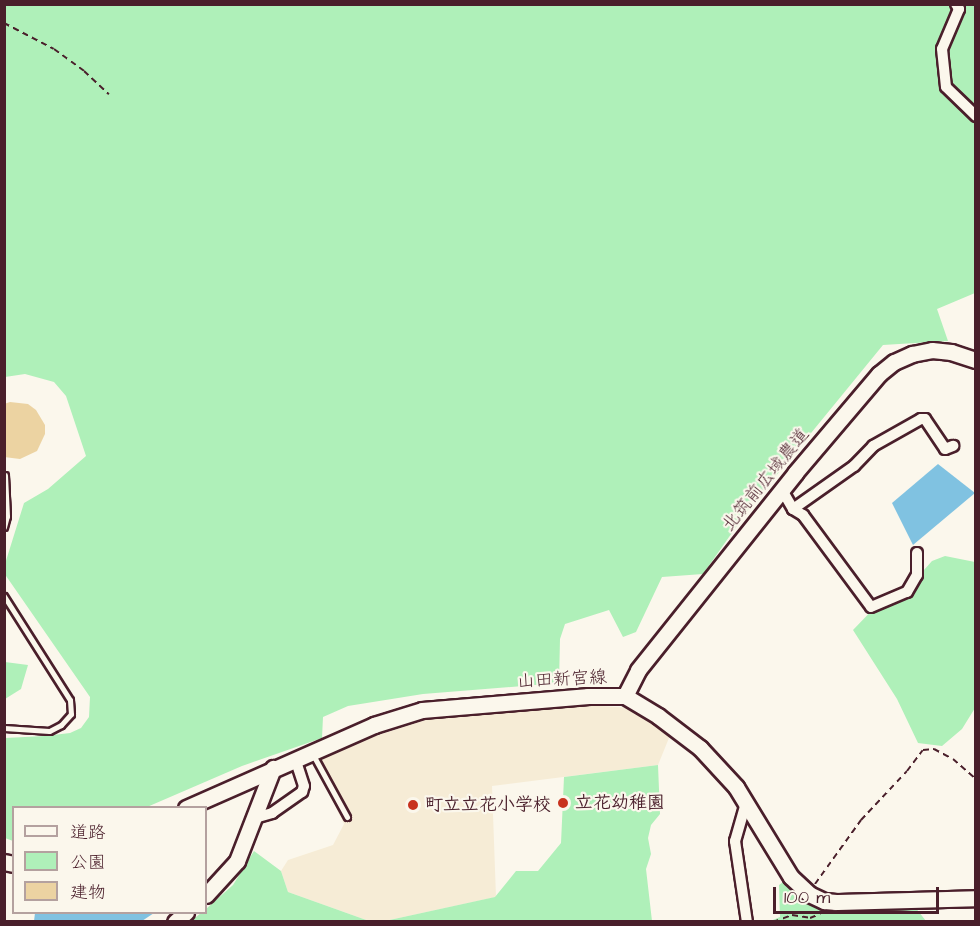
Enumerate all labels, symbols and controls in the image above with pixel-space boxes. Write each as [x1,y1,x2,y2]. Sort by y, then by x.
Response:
street label: 北筑前広域農道 [718,424,814,536]
street label: 山田新宮線 [516,667,608,693]
place label: 立花幼稚園 [575,792,665,814]
place label: 町立立花小学校 [425,794,551,816]
marker: 立花幼稚園 [556,796,570,810]
marker: 町立立花小学校 [406,798,420,812]
legend [12,806,207,914]
text: 道路 [70,820,106,845]
text: 公園 [70,850,106,875]
scale bar [776,875,942,913]
text: 建物 [70,880,106,905]
text: 100 m [784,885,830,910]

